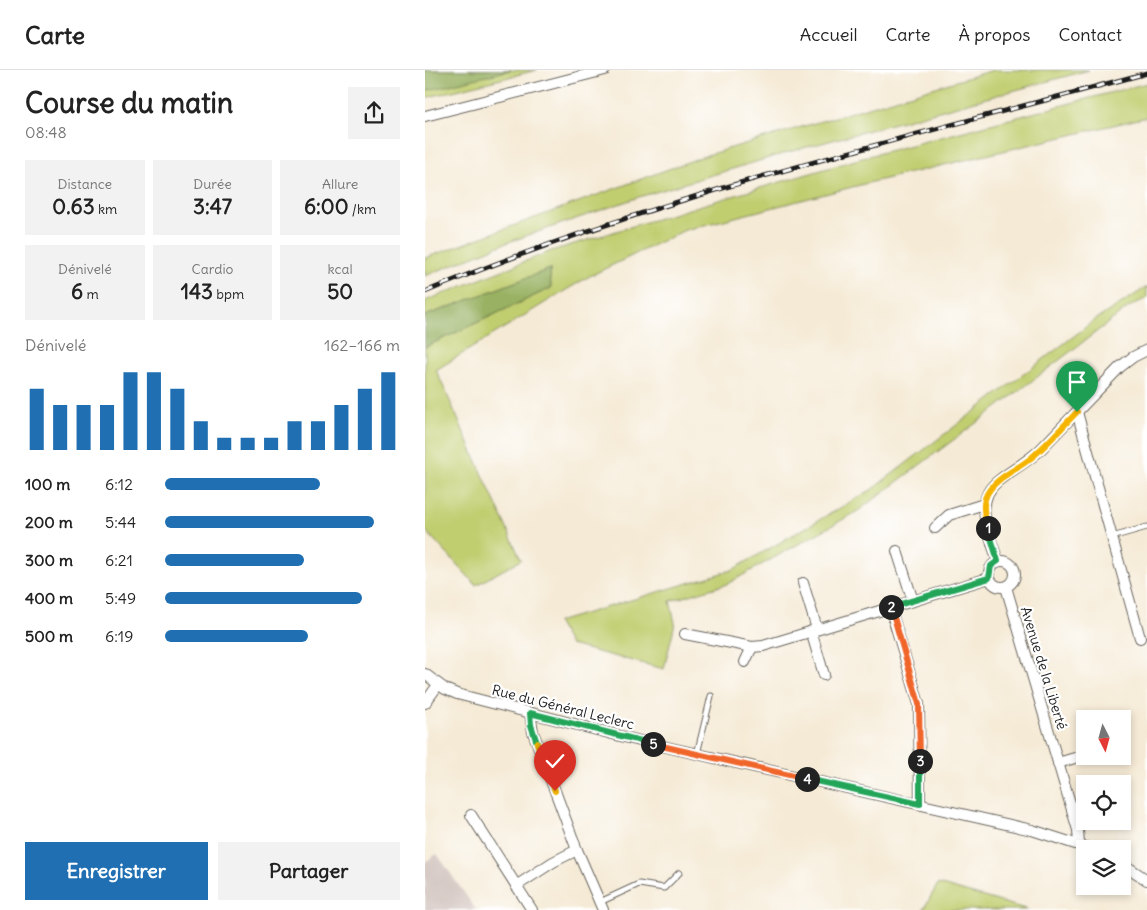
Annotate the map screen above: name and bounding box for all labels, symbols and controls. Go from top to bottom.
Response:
text: Carte [25,20,85,50]
text: Accueil [800,23,858,46]
text: Carte [886,23,931,46]
text: À propos [959,23,1030,46]
text: Contact [1058,23,1122,46]
text: Course du matin [25,85,233,121]
button: share [348,87,400,139]
text: 08:48 [25,122,67,142]
text: Distance [57,175,112,193]
text: Durée [193,175,232,193]
text: Allure [322,175,358,193]
text: 0.63 [52,193,95,220]
text: 3:47 [193,193,232,220]
text: 6:00 [304,193,348,220]
text: km [95,200,117,218]
text: /km [348,200,376,218]
text: Dénivelé [58,260,112,278]
text: Cardio [192,260,233,278]
text: kcal [328,260,353,278]
text: 6 [71,278,83,305]
text: 143 [181,278,213,305]
text: 50 [327,278,353,305]
text: m [83,285,99,303]
text: bpm [213,285,244,303]
text: Dénivelé [25,335,86,355]
text: 162–166 m [324,335,400,355]
pin [1056,361,1098,412]
icon: arrive [1063,368,1091,396]
text: 100 m [25,474,70,494]
text: 6:12 [105,474,133,494]
text: 200 m [25,512,73,532]
text: 5:44 [105,512,136,532]
pin: 1 [975,516,1001,540]
text: 1 [986,519,991,537]
text: 300 m [25,550,73,570]
text: 6:21 [105,550,133,570]
text: 400 m [25,588,73,608]
text: 5:49 [105,588,136,608]
pin: 2 [879,594,903,620]
text: 2 [888,598,895,616]
street label: Avenue de la Liberté [1017,604,1071,732]
text: 500 m [25,626,73,646]
text: 6:19 [105,626,133,646]
street label: Rue du Général Leclerc [490,681,636,733]
north arrow [1076,710,1131,765]
map controls [1076,710,1131,895]
pin: 5 [641,732,665,756]
text: 5 [649,735,658,753]
pin [534,740,576,791]
icon: check [541,747,569,775]
pin: 3 [907,748,933,774]
text: 3 [917,752,924,770]
pin: 4 [795,766,819,792]
text: 4 [803,770,812,788]
button: locate [1076,775,1131,830]
button: layers [1076,840,1131,895]
button: Enregistrer [25,842,208,900]
button: Partager [218,842,400,900]

